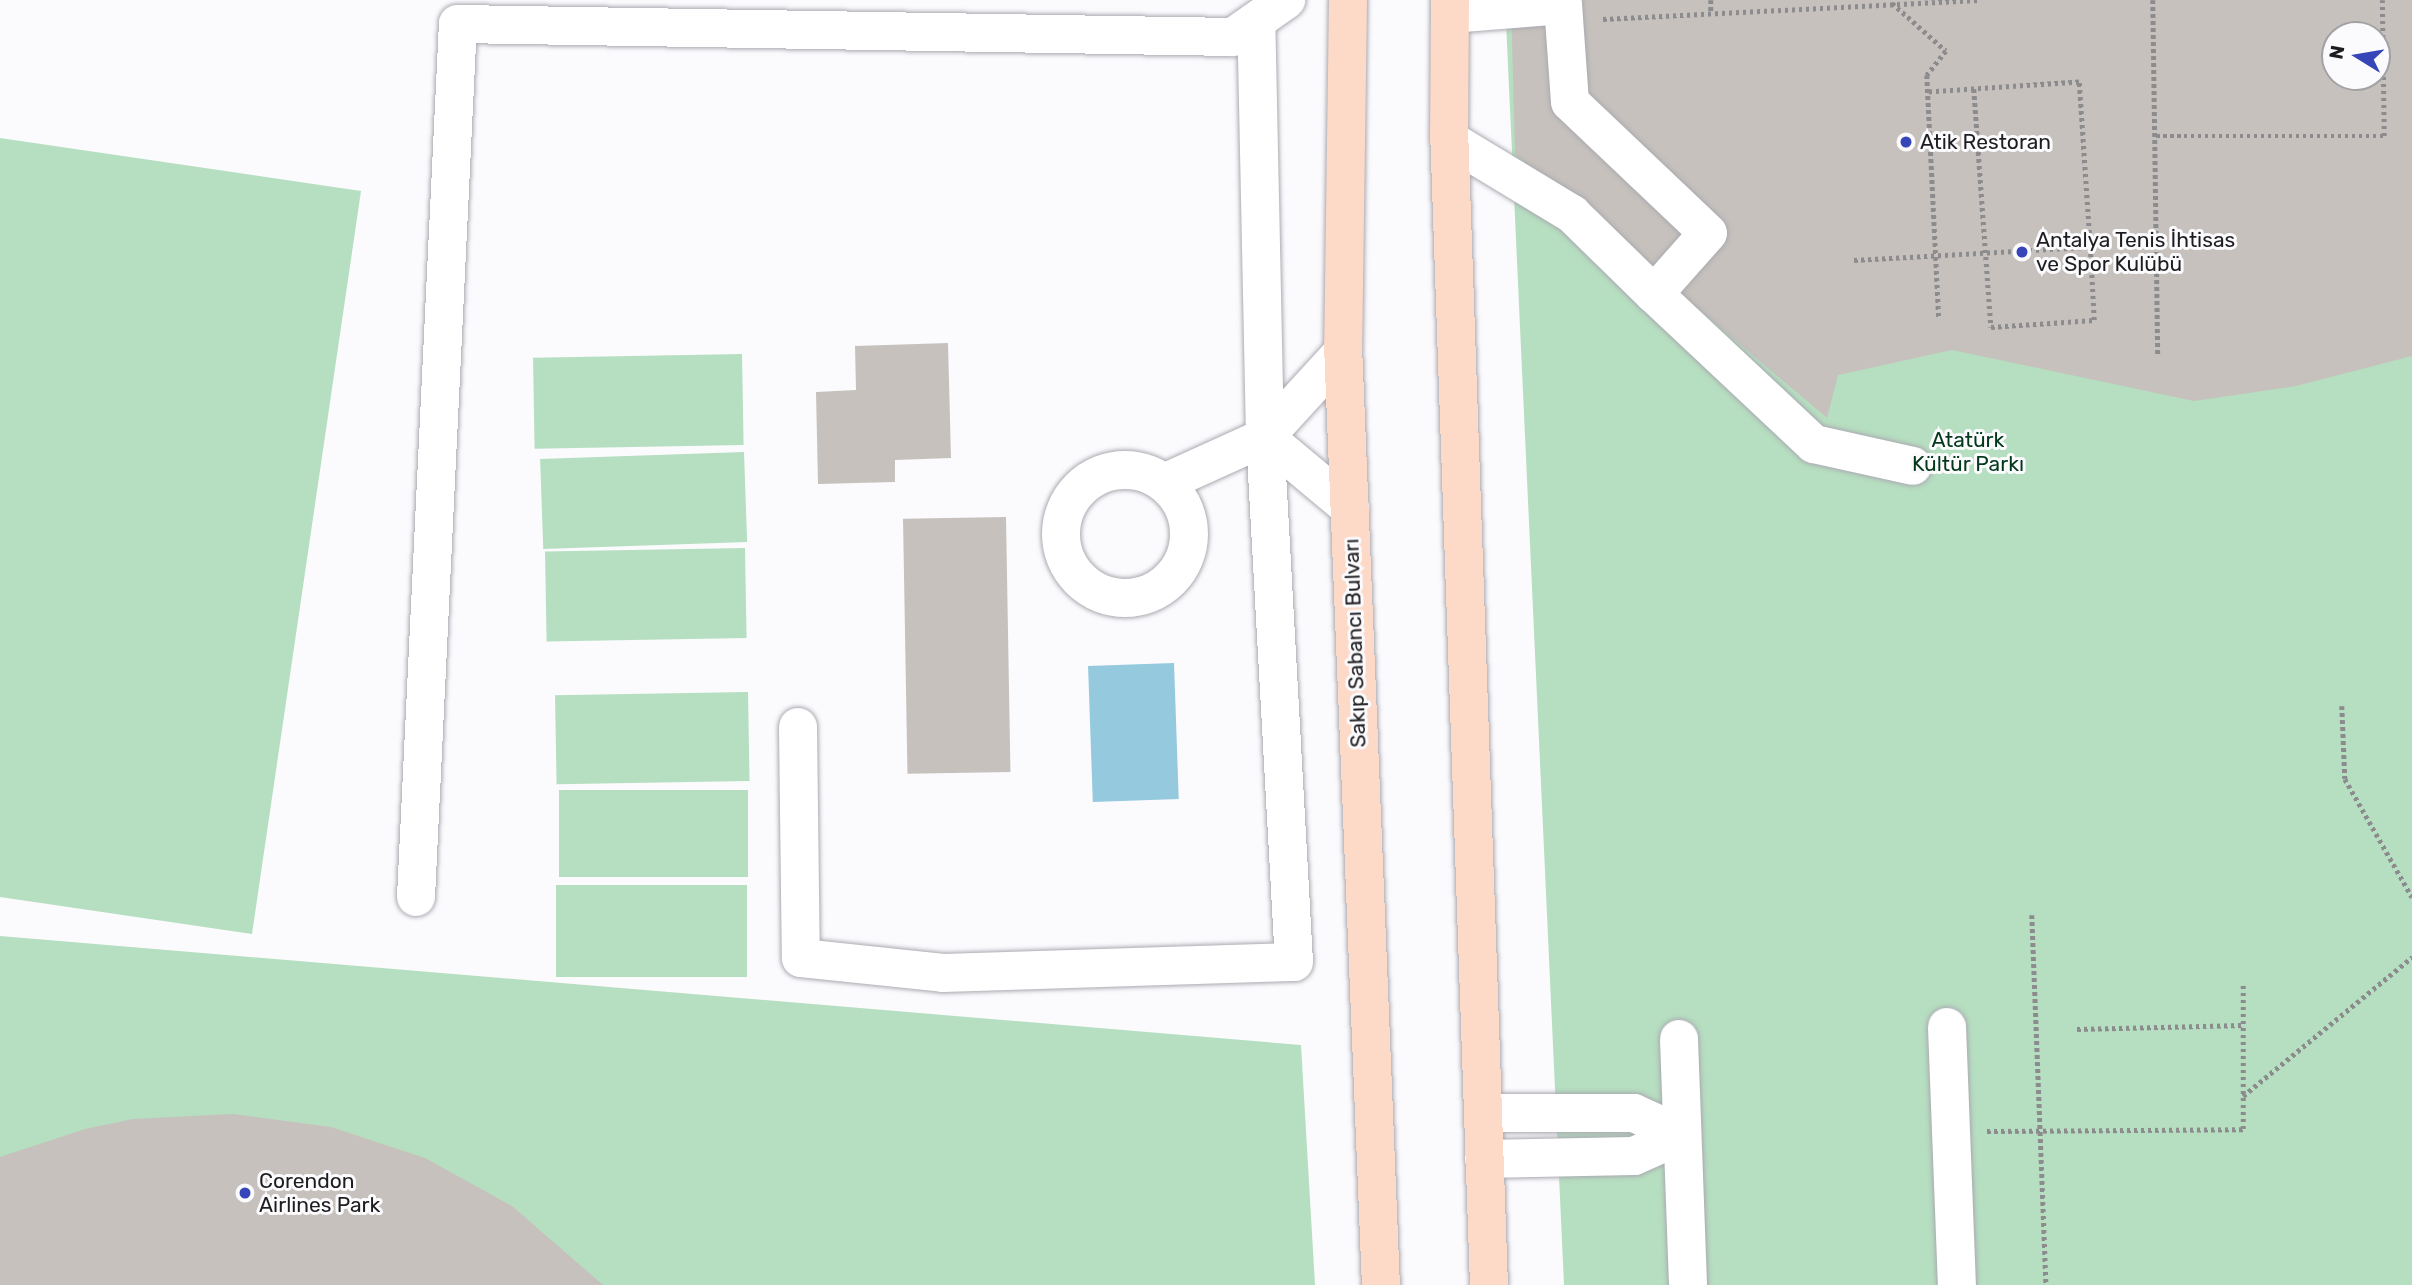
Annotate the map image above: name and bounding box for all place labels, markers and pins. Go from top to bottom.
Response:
place label: Atik Restoran [1920,129,2051,155]
marker: Atik Restoran [1898,134,1914,150]
place label: Antalya Tenis İhtisas ve Spor Kulübü [2036,227,2236,277]
marker: Antalya Tenis İhtisas ve Spor Kulübü [2014,244,2030,260]
place label: Corendon Airlines Park [259,1168,380,1218]
marker: Corendon Airlines Park [237,1185,253,1201]

